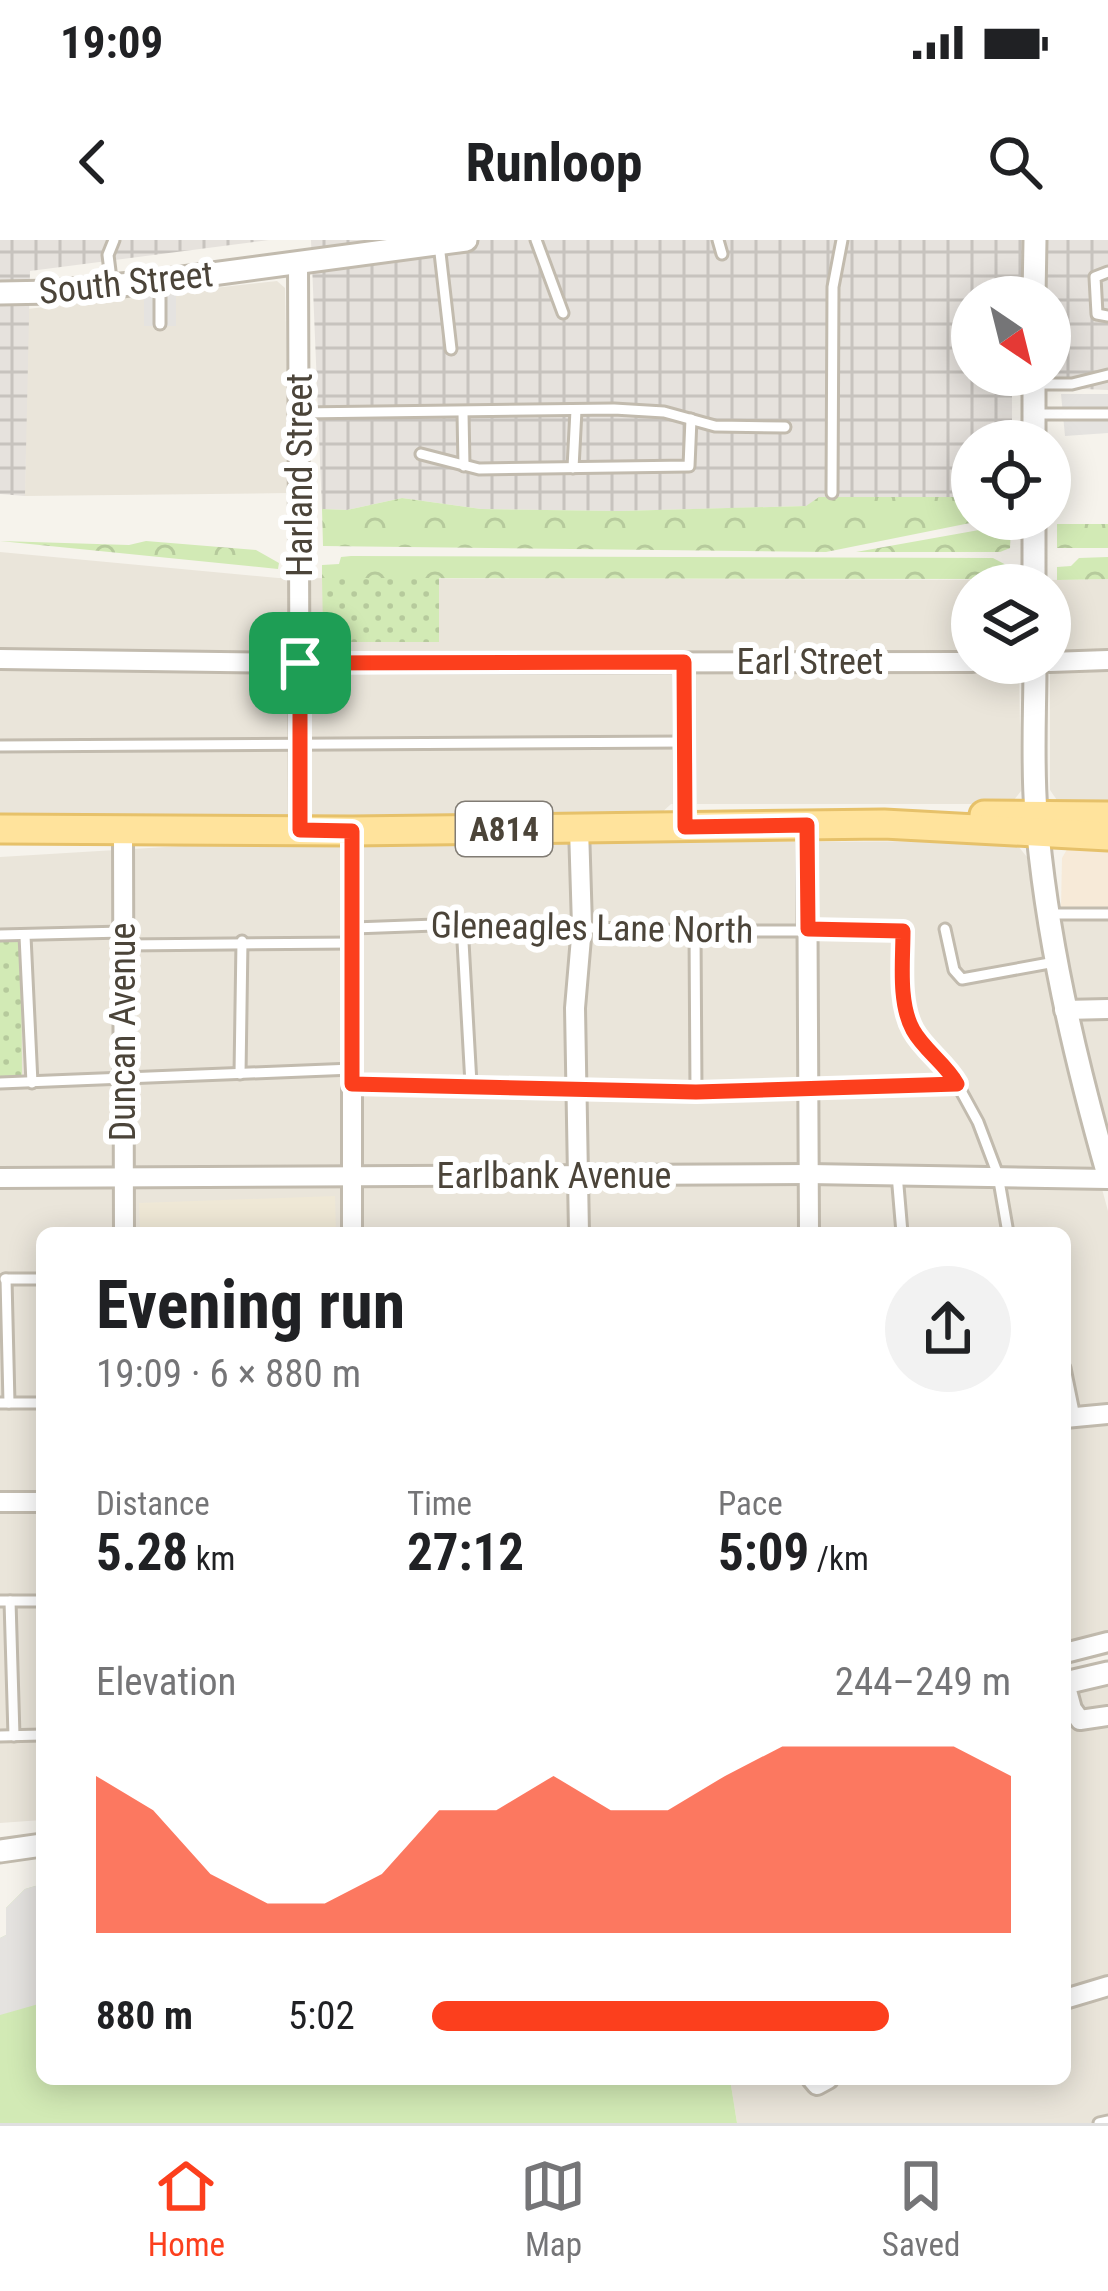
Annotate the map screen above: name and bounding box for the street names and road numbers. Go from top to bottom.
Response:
street label: South Street [37,253,215,313]
street label: Harland Street [279,373,321,577]
street label: Earl Street [737,641,884,683]
road number: A814 [456,802,552,856]
street label: Gleneagles Lane North [430,904,754,952]
street label: Duncan Avenue [102,923,144,1141]
street label: Earlbank Avenue [437,1155,671,1197]

